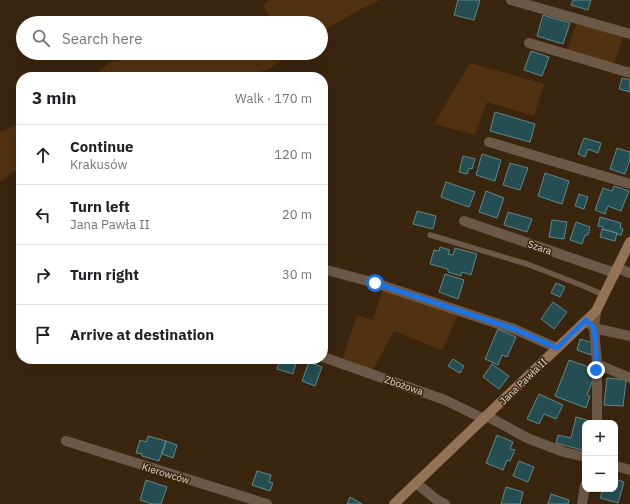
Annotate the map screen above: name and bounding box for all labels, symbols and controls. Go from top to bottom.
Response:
search box [16,16,328,60]
icon: search [30,27,52,49]
text: Search here [62,29,142,48]
text: 3 min [32,87,76,109]
text: Walk · 170 m [235,90,312,107]
text: Continue [70,137,134,156]
icon: ahead [32,144,54,166]
text: 120 m [274,146,312,163]
text: Krakusów [70,156,127,173]
text: Turn left [70,197,130,216]
icon: left [32,204,54,226]
text: 20 m [282,206,312,223]
text: Jana Pawła II [70,216,150,233]
street label: Szara [526,237,554,258]
icon: right [32,264,54,286]
text: Turn right [70,265,139,284]
text: 30 m [282,266,312,283]
route start [366,274,384,292]
icon: arrive [32,324,54,346]
text: Arrive at destination [70,325,214,344]
street label: Jana Pawła II [497,355,550,407]
route end [587,361,605,379]
street label: Zbożowa [383,373,426,398]
map controls [582,420,618,492]
button: + [582,420,618,456]
button: − [582,456,618,492]
street label: Kierowców [140,460,192,487]

